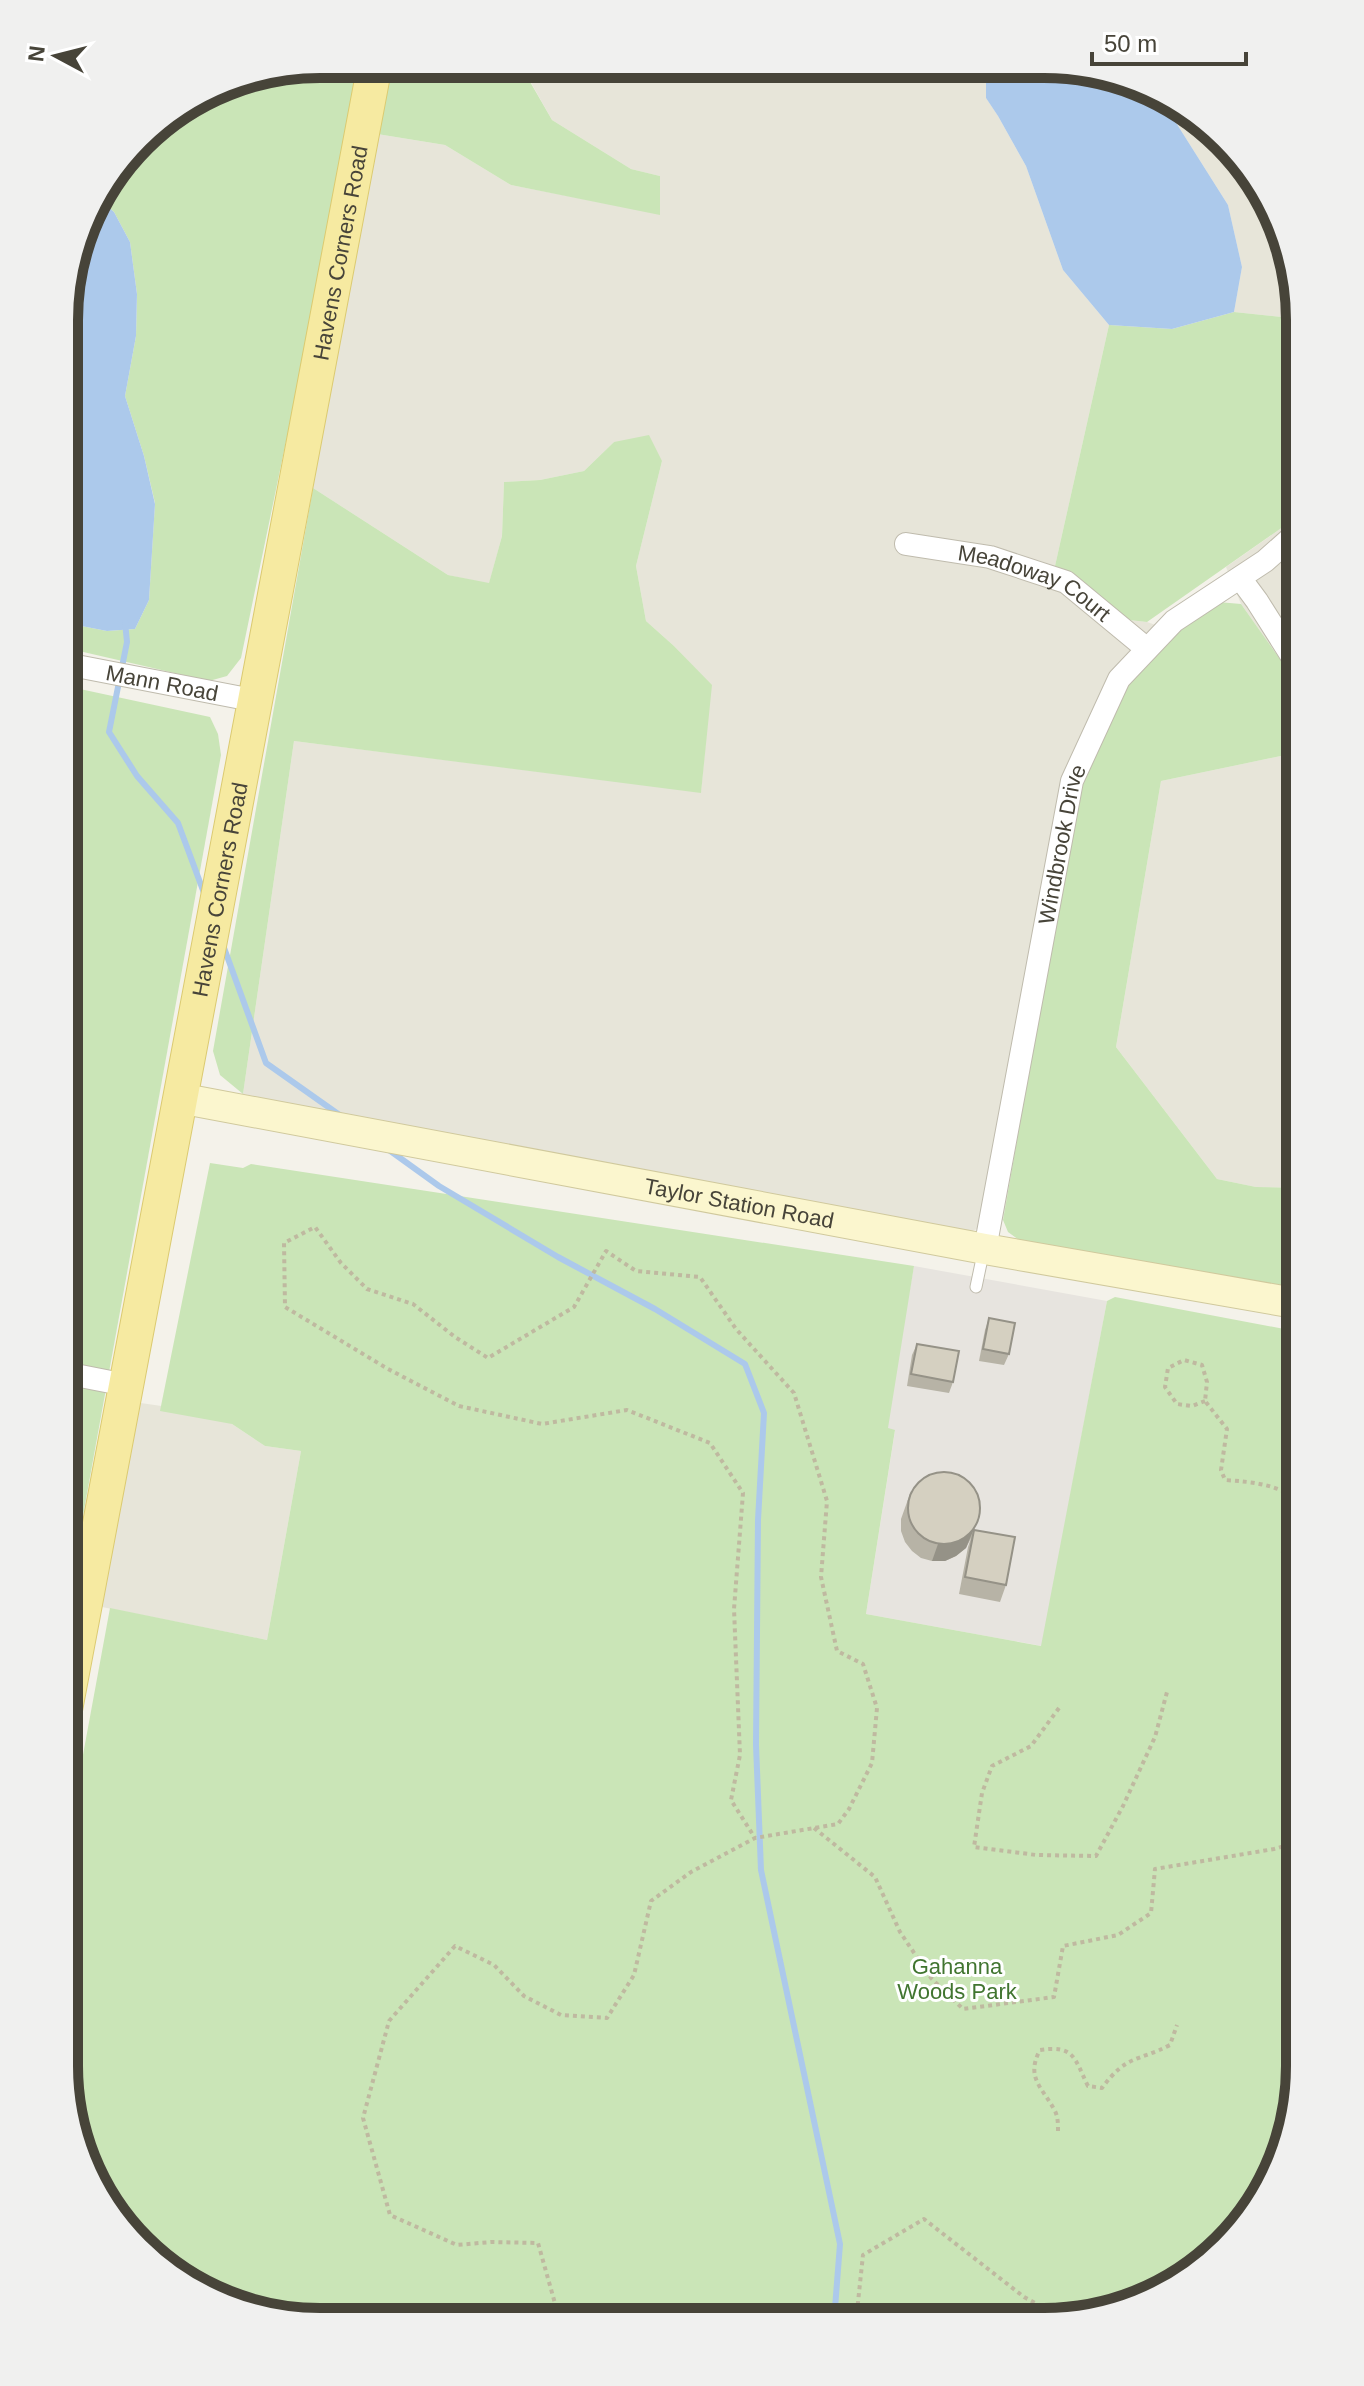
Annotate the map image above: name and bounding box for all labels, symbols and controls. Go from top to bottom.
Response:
north arrow [16,16,96,96]
scale bar [1092,16,1246,66]
text: 50 m [1104,30,1157,57]
text: N [23,44,50,63]
street label: Havens Corners Road [308,144,373,362]
street label: Meadoway Court [956,540,1115,627]
street label: Mann Road [104,660,220,706]
street label: Windbrook Drive [1034,760,1091,926]
street label: Havens Corners Road [187,780,253,999]
street label: Taylor Station Road [642,1173,836,1233]
park label: Gahanna Woods Park [897,1954,1018,2004]

